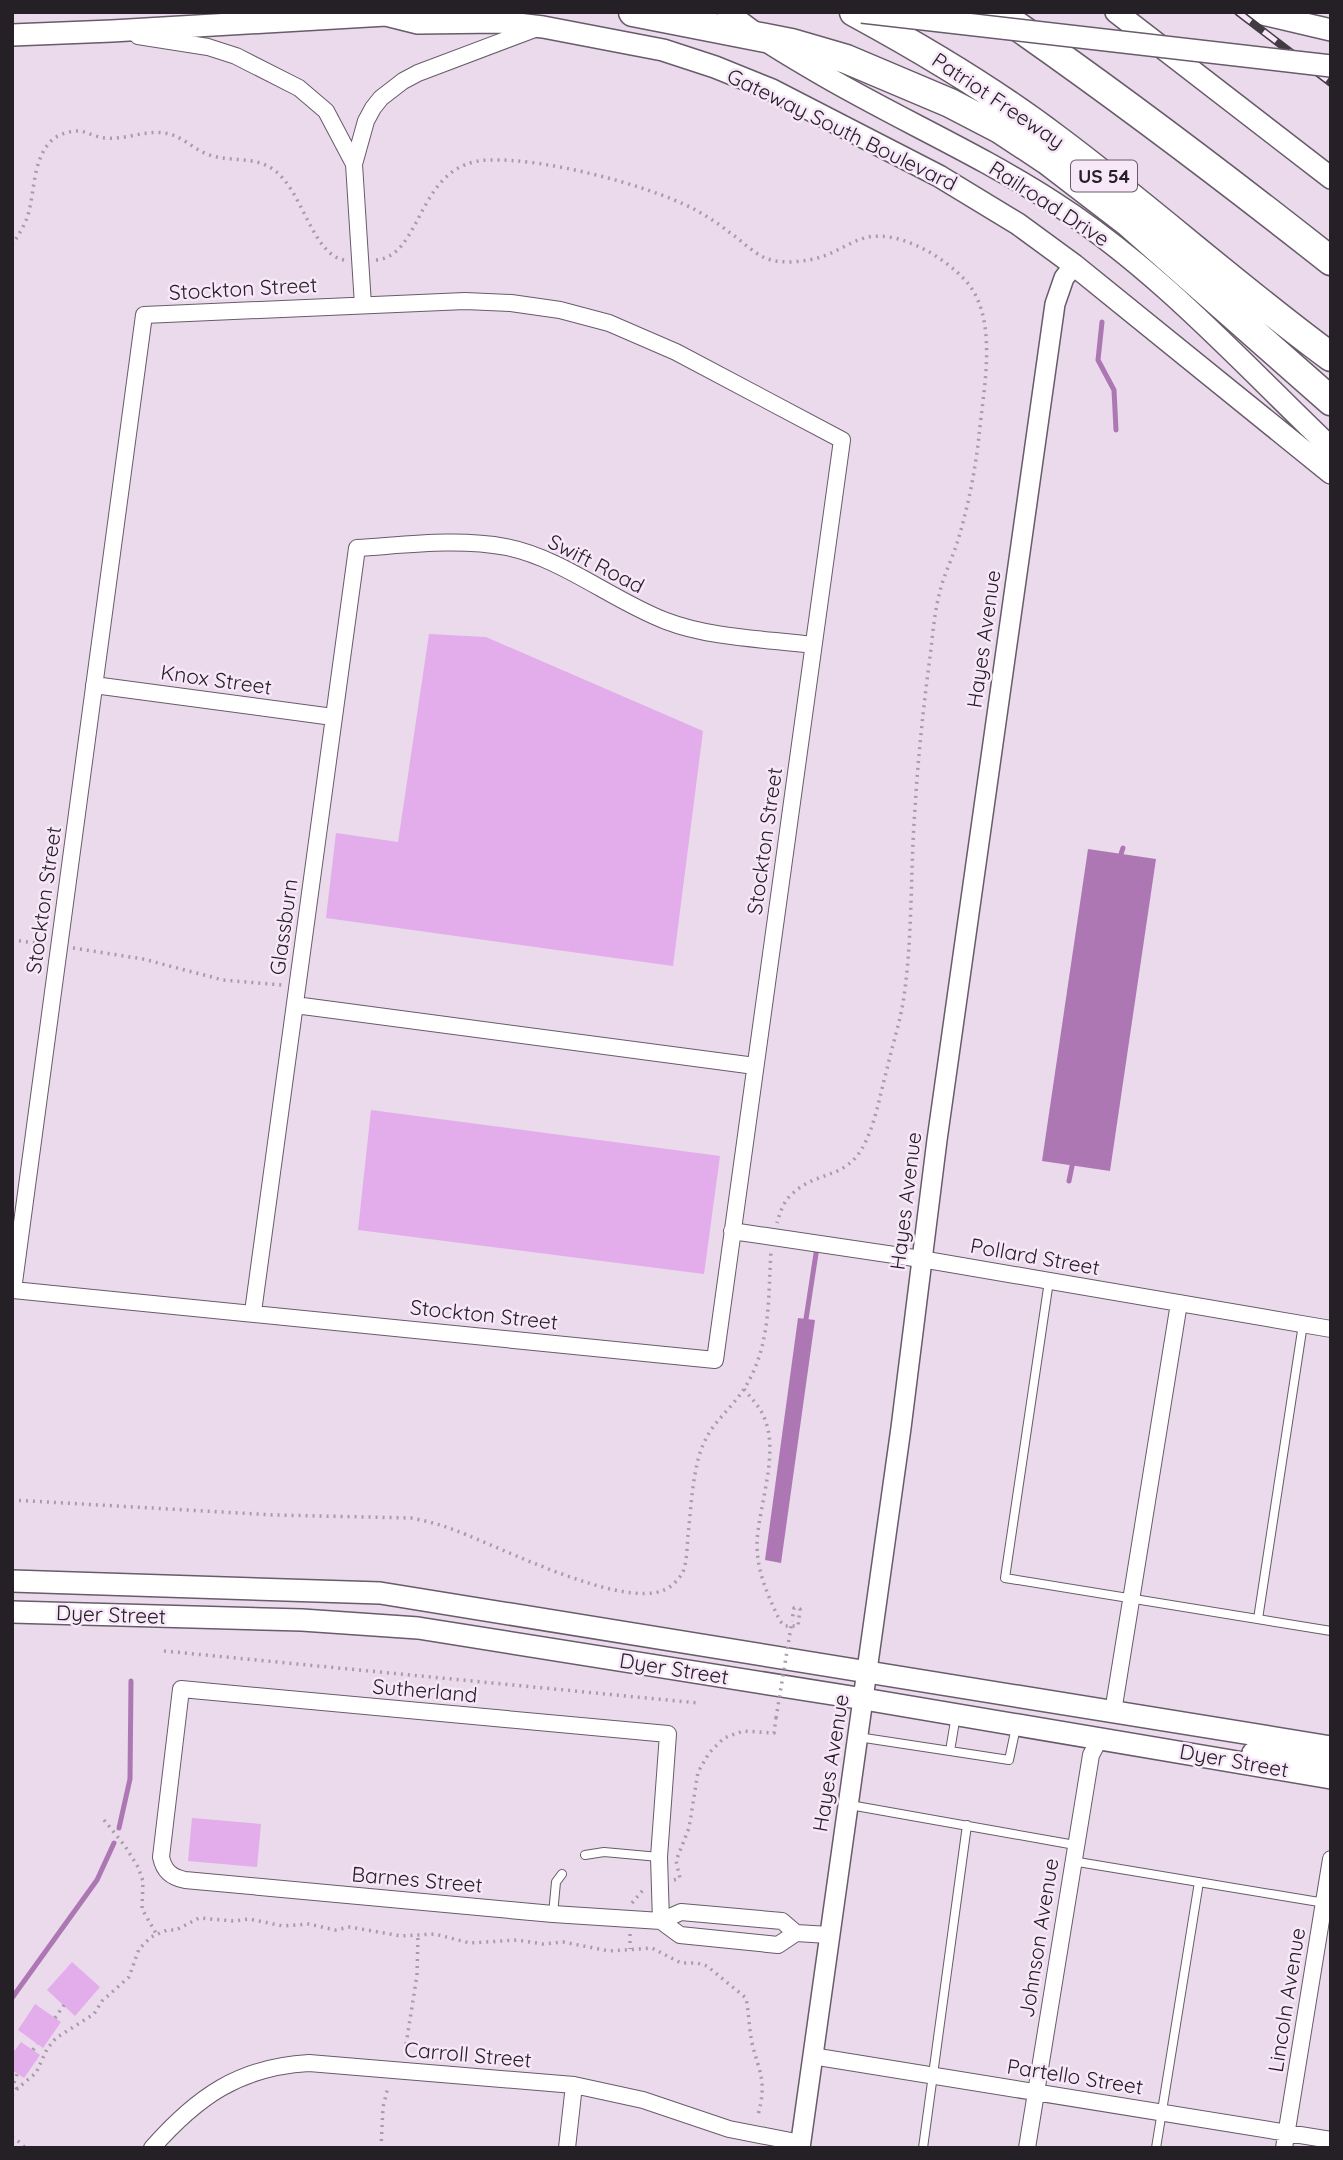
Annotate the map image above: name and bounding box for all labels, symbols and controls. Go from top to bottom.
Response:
street label: Patriot Freeway [927,46,1070,154]
street label: Gateway South Boulevard [723,62,962,196]
street label: Railroad Drive [984,155,1115,252]
road number: US 54 [1071,160,1137,192]
street label: Stockton Street [168,271,318,305]
street label: Swift Road [544,528,649,598]
street label: Hayes Avenue [960,568,1006,709]
street label: Knox Street [159,658,273,700]
street label: Stockton Street [741,765,787,916]
street label: Stockton Street [20,824,66,975]
street label: Glassburn [263,877,303,977]
street label: Hayes Avenue [884,1130,926,1271]
street label: Pollard Street [968,1232,1102,1280]
street label: Stockton Street [409,1293,559,1335]
street label: Dyer Street [56,1599,166,1629]
street label: Dyer Street [618,1647,731,1689]
street label: Sutherland [372,1672,479,1708]
street label: Hayes Avenue [806,1692,854,1833]
street label: Dyer Street [1178,1738,1291,1782]
street label: Johnson Avenue [1013,1856,1063,2019]
street label: Barnes Street [350,1860,484,1898]
street label: Lincoln Avenue [1262,1926,1310,2074]
street label: Carroll Street [403,2035,533,2073]
street label: Partello Street [1005,2052,1145,2100]

